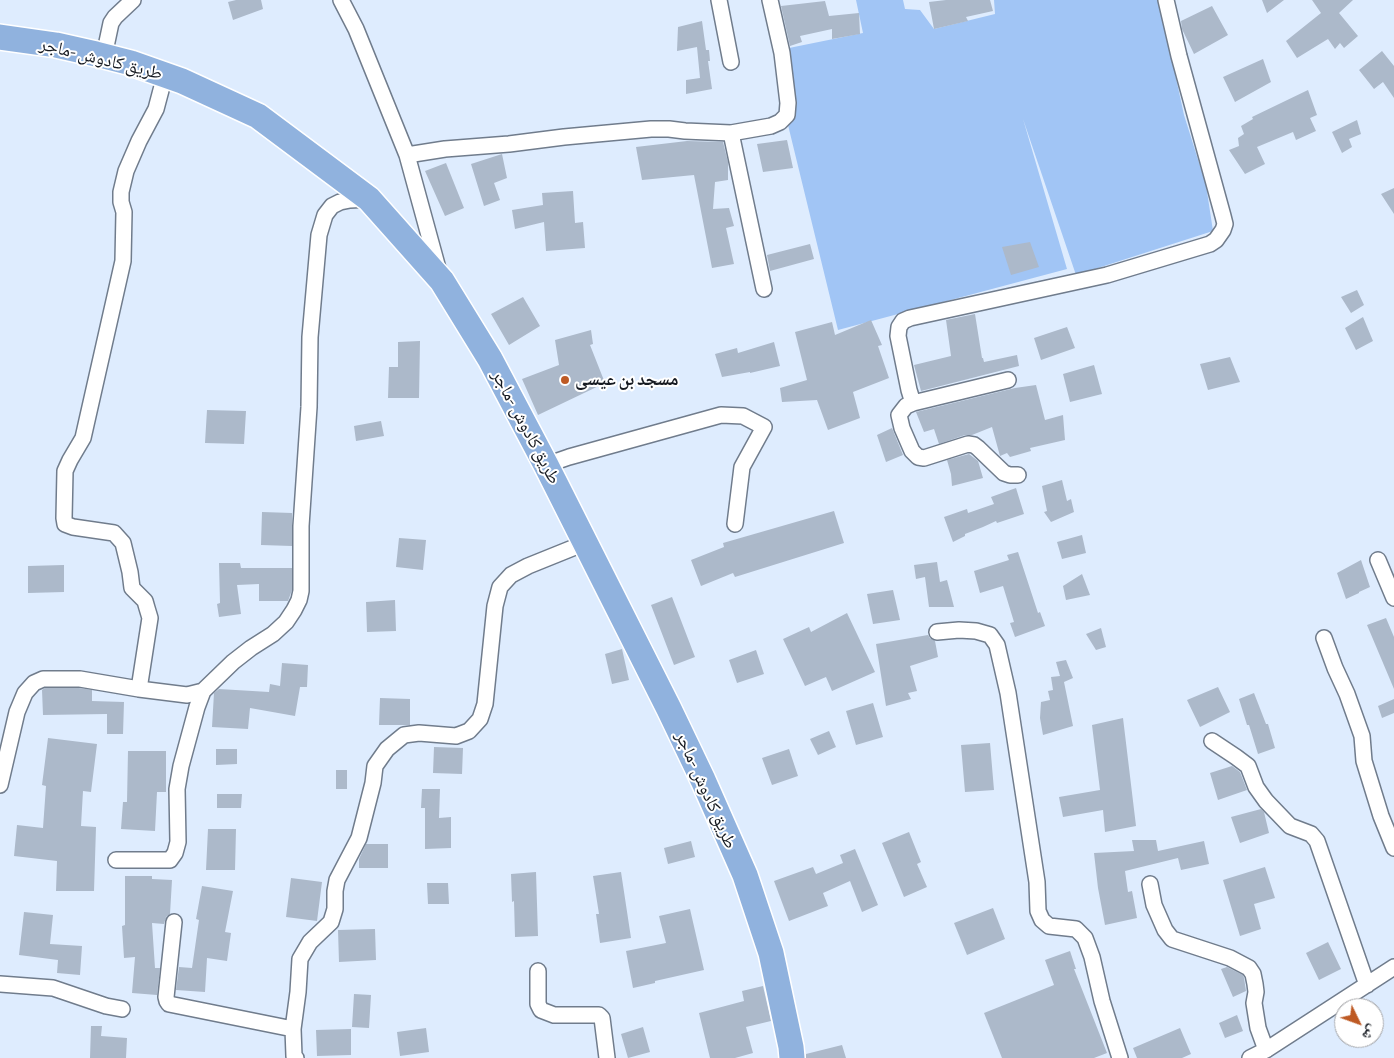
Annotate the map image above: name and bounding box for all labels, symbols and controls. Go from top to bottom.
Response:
street label: طريق كادوش -ماجر [37,33,165,85]
street label: طريق كادوش -ماجر [487,366,565,488]
place label: مسجد بن عيسى [575,369,679,391]
marker: مسجد بن عيسى [559,374,571,386]
street label: طريق كادوش -ماجر [671,728,741,852]
north arrow [1334,998,1384,1048]
text: ش [1359,1022,1380,1043]

